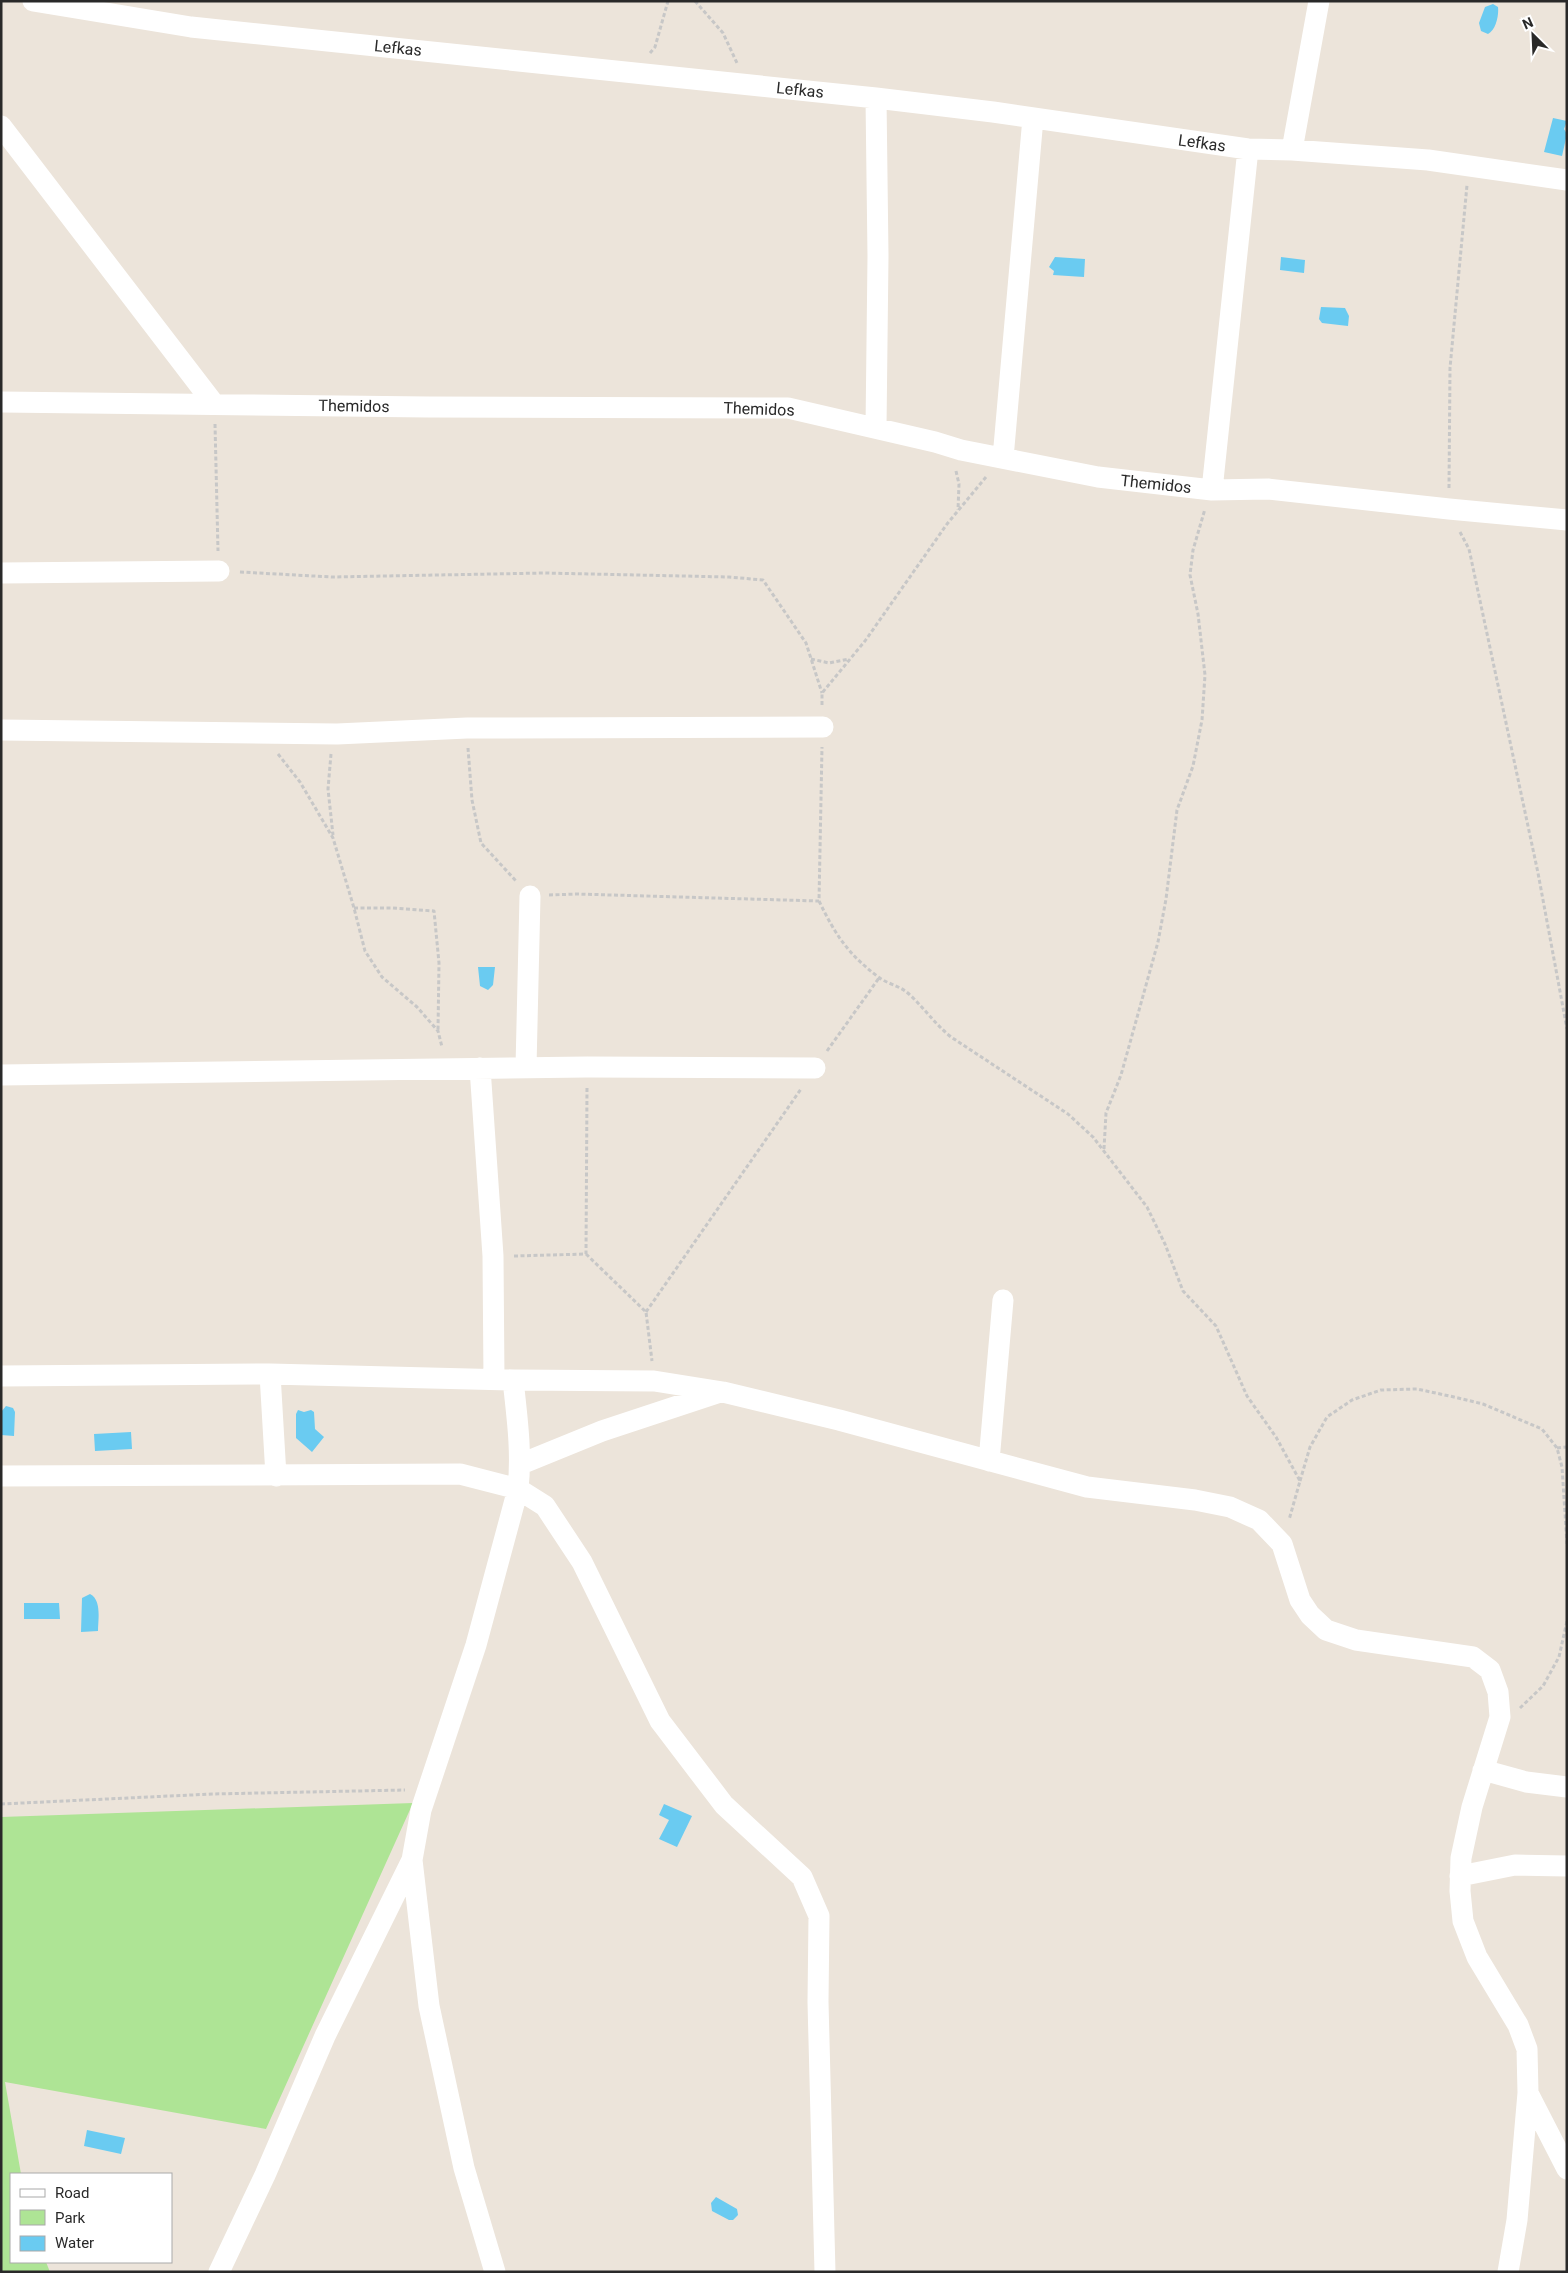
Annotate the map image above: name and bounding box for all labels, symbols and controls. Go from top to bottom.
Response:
north arrow [1508,10,1558,60]
text: N [1520,14,1535,32]
street label: Lefkas [373,36,423,60]
street label: Lefkas [775,78,825,102]
street label: Lefkas [1177,130,1227,156]
street label: Themidos [318,396,390,416]
street label: Themidos [723,398,795,420]
street label: Themidos [1120,471,1192,497]
legend [10,2173,172,2263]
text: Road [55,2184,89,2202]
text: Park [55,2209,86,2227]
text: Water [55,2234,94,2252]

